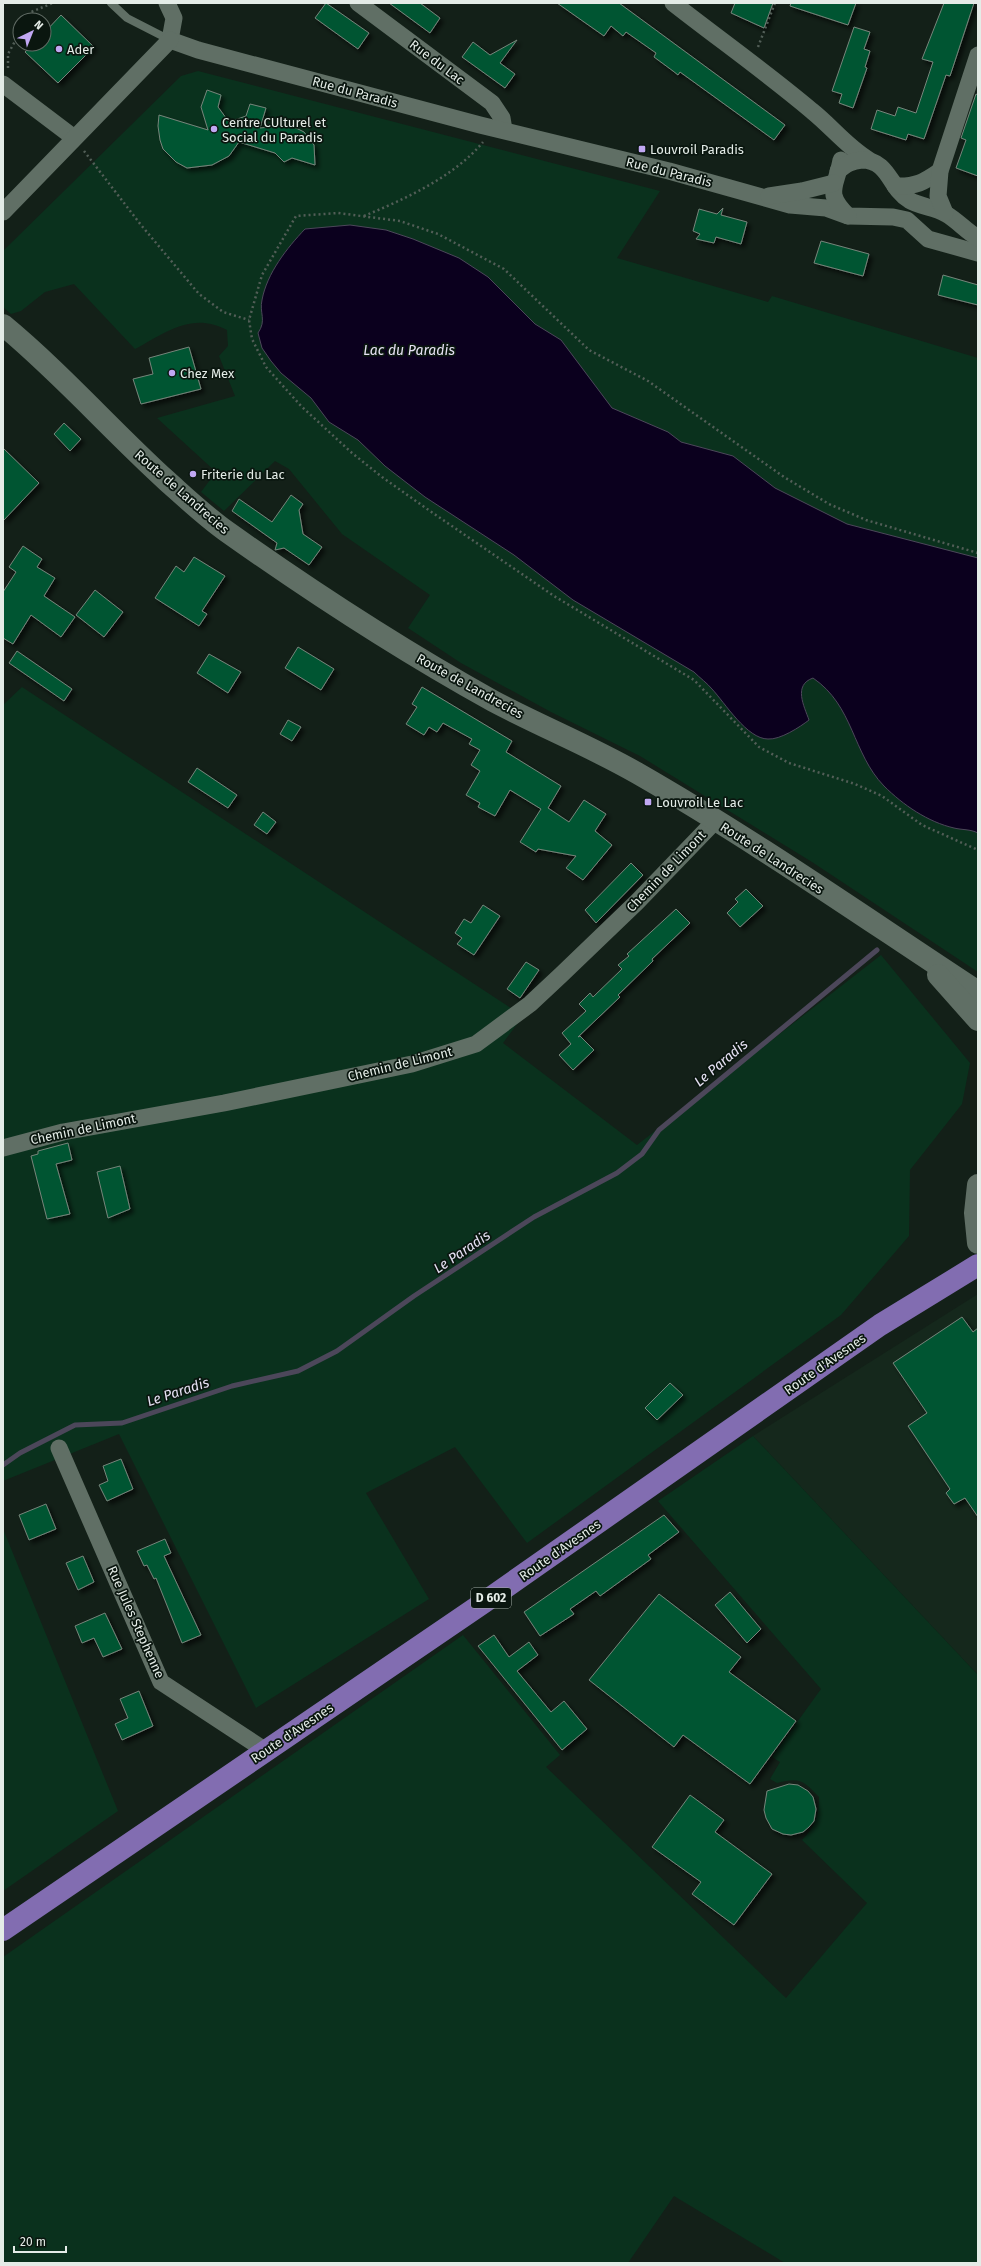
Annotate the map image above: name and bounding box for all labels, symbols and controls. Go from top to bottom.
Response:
north arrow [12,12,52,52]
text: N [31,18,46,32]
street label: Rue du Lac [407,37,467,87]
place label: Ader [67,42,94,57]
marker: Ader [54,44,64,54]
street label: Rue du Paradis [311,73,399,111]
place label: Centre CUlturel et Social du Paradis [222,115,326,145]
marker: Centre CUlturel et Social du Paradis [209,124,219,134]
place label: Louvroil Paradis [650,142,744,157]
marker: Louvroil Paradis [637,144,647,154]
street label: Rue du Paradis [625,154,713,190]
water label: Lac du Paradis [363,342,455,359]
place label: Chez Mex [180,366,235,381]
marker: Chez Mex [167,368,177,378]
street label: Route de Landrecies [132,447,232,537]
place label: Friterie du Lac [201,467,285,482]
marker: Friterie du Lac [188,469,198,479]
street label: Route de Landrecies [414,650,526,722]
place label: Louvroil Le Lac [656,795,743,810]
marker: Louvroil Le Lac [643,797,653,807]
street label: Route de Landrecies [718,819,826,897]
street label: Chemin de Limont [623,827,709,915]
water label: Le Paradis [691,1035,752,1090]
street label: Chemin de Limont [346,1044,454,1084]
street label: Chemin de Limont [29,1110,137,1147]
water label: Le Paradis [431,1227,494,1277]
street label: Route d'Avesnes [781,1330,869,1398]
water label: Le Paradis [145,1374,212,1410]
street label: Route d'Avesnes [516,1516,604,1584]
street label: Rue Jules Stephenne [104,1564,168,1680]
road number: D 602 [471,1588,511,1608]
street label: Route d'Avesnes [248,1700,336,1766]
scale bar [14,2228,66,2254]
text: 20 m [20,2235,46,2249]

